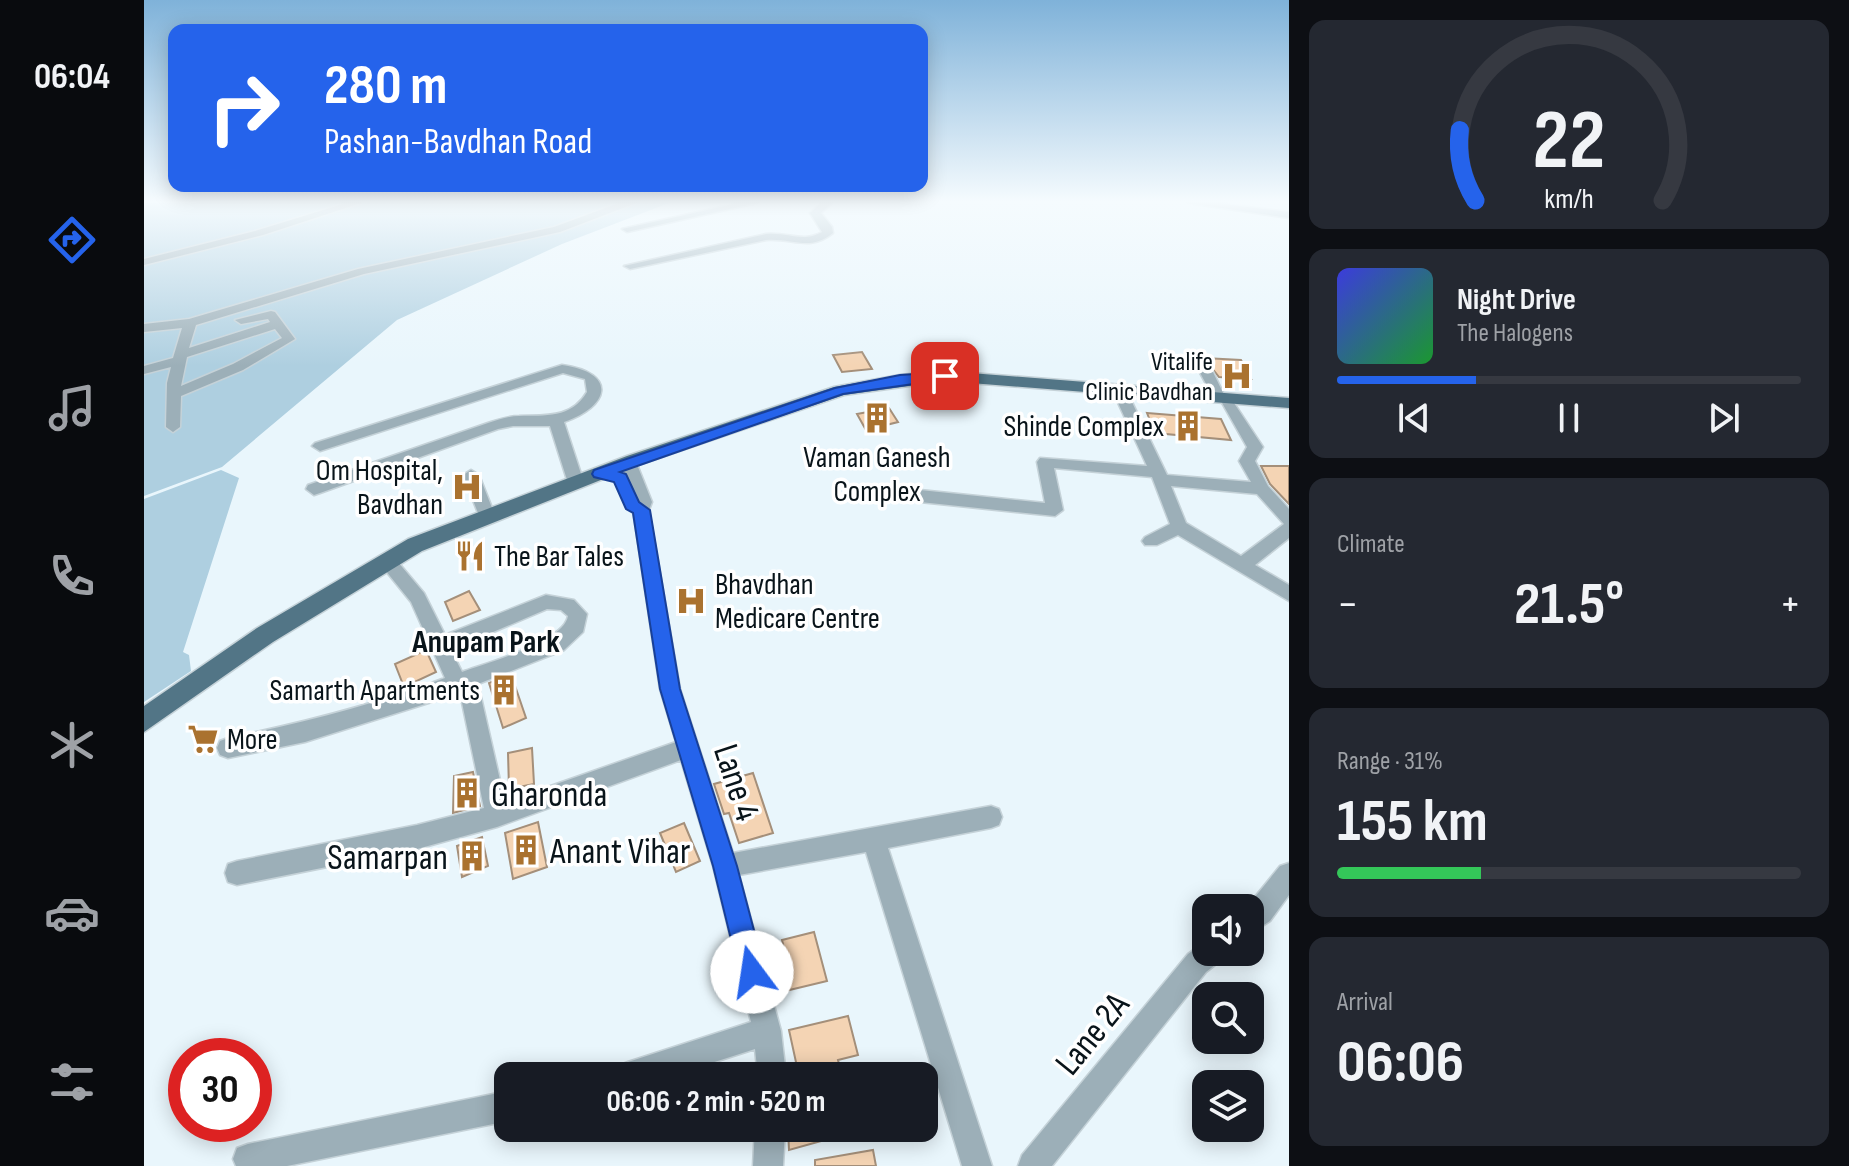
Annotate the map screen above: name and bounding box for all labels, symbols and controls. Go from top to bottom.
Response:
text: 280 m [324,53,447,120]
text: 06:04 [34,56,110,99]
icon: right [192,56,296,160]
text: 22 [1533,91,1605,191]
text: Pashan-Bavdhan Road [324,121,592,164]
text: km/h [1544,182,1594,217]
icon: directions [44,212,100,268]
text: Night Drive [1457,282,1576,318]
text: The Halogens [1457,318,1573,349]
pin [911,342,979,410]
place label: Vitalife Clinic Bavdhan [1085,347,1213,408]
icon: arrive [923,354,967,398]
hospital icon: Vitalife Clinic Bavdhan [1220,359,1254,393]
icon: music [44,380,100,436]
icon: previous [1392,396,1436,440]
icon: pause [1547,396,1591,440]
icon: next [1702,396,1746,440]
building icon: Vaman Ganesh Complex [860,401,894,435]
place label: Shinde Complex [1004,409,1164,445]
building icon: Shinde Complex [1171,409,1205,443]
place label: Vaman Ganesh Complex [803,440,951,510]
place label: Om Hospital, Bavdhan [316,453,443,523]
hospital icon: Om Hospital, Bavdhan [450,470,484,504]
text: Climate [1337,529,1405,560]
restaurant icon: The Bar Tales [453,539,487,573]
place label: The Bar Tales [494,539,624,575]
icon: phone [44,548,100,604]
place label: Bhavdhan Medicare Centre [715,567,880,637]
text: 21.5° [1514,569,1624,641]
text: − [1337,578,1359,631]
text: + [1779,578,1801,631]
hospital icon: Bhavdhan Medicare Centre [674,584,708,618]
district label: Anupam Park [411,623,560,662]
place label: Samarth Apartments [270,673,480,709]
building icon: Samarth Apartments [487,673,521,707]
icon: climate [44,717,100,773]
supermarket icon: More [186,722,220,756]
place label: More [227,722,277,758]
street label: Lane 4 [703,739,768,826]
text: Range · 31% [1337,746,1443,777]
place label: Gharonda [491,774,607,817]
building icon: Gharonda [450,776,484,810]
text: 155 km [1337,786,1488,858]
place label: Anant Vihar [549,831,690,874]
building icon: Anant Vihar [509,833,543,867]
place label: Samarpan [327,837,448,880]
building icon: Samarpan [455,839,489,873]
icon: car [44,885,100,941]
map controls [1192,894,1264,1142]
button: sound [1192,894,1264,966]
position arrow [710,930,794,1014]
button: search [1192,982,1264,1054]
street label: Lane 2A [1047,984,1139,1084]
text: Arrival [1337,987,1393,1018]
text: 06:06 [1337,1027,1464,1099]
speed limit sign: 30 [168,1038,272,1142]
icon: filters [44,1054,100,1110]
button: layers [1192,1070,1264,1142]
text: 06:06 · 2 min · 520 m [607,1084,825,1120]

